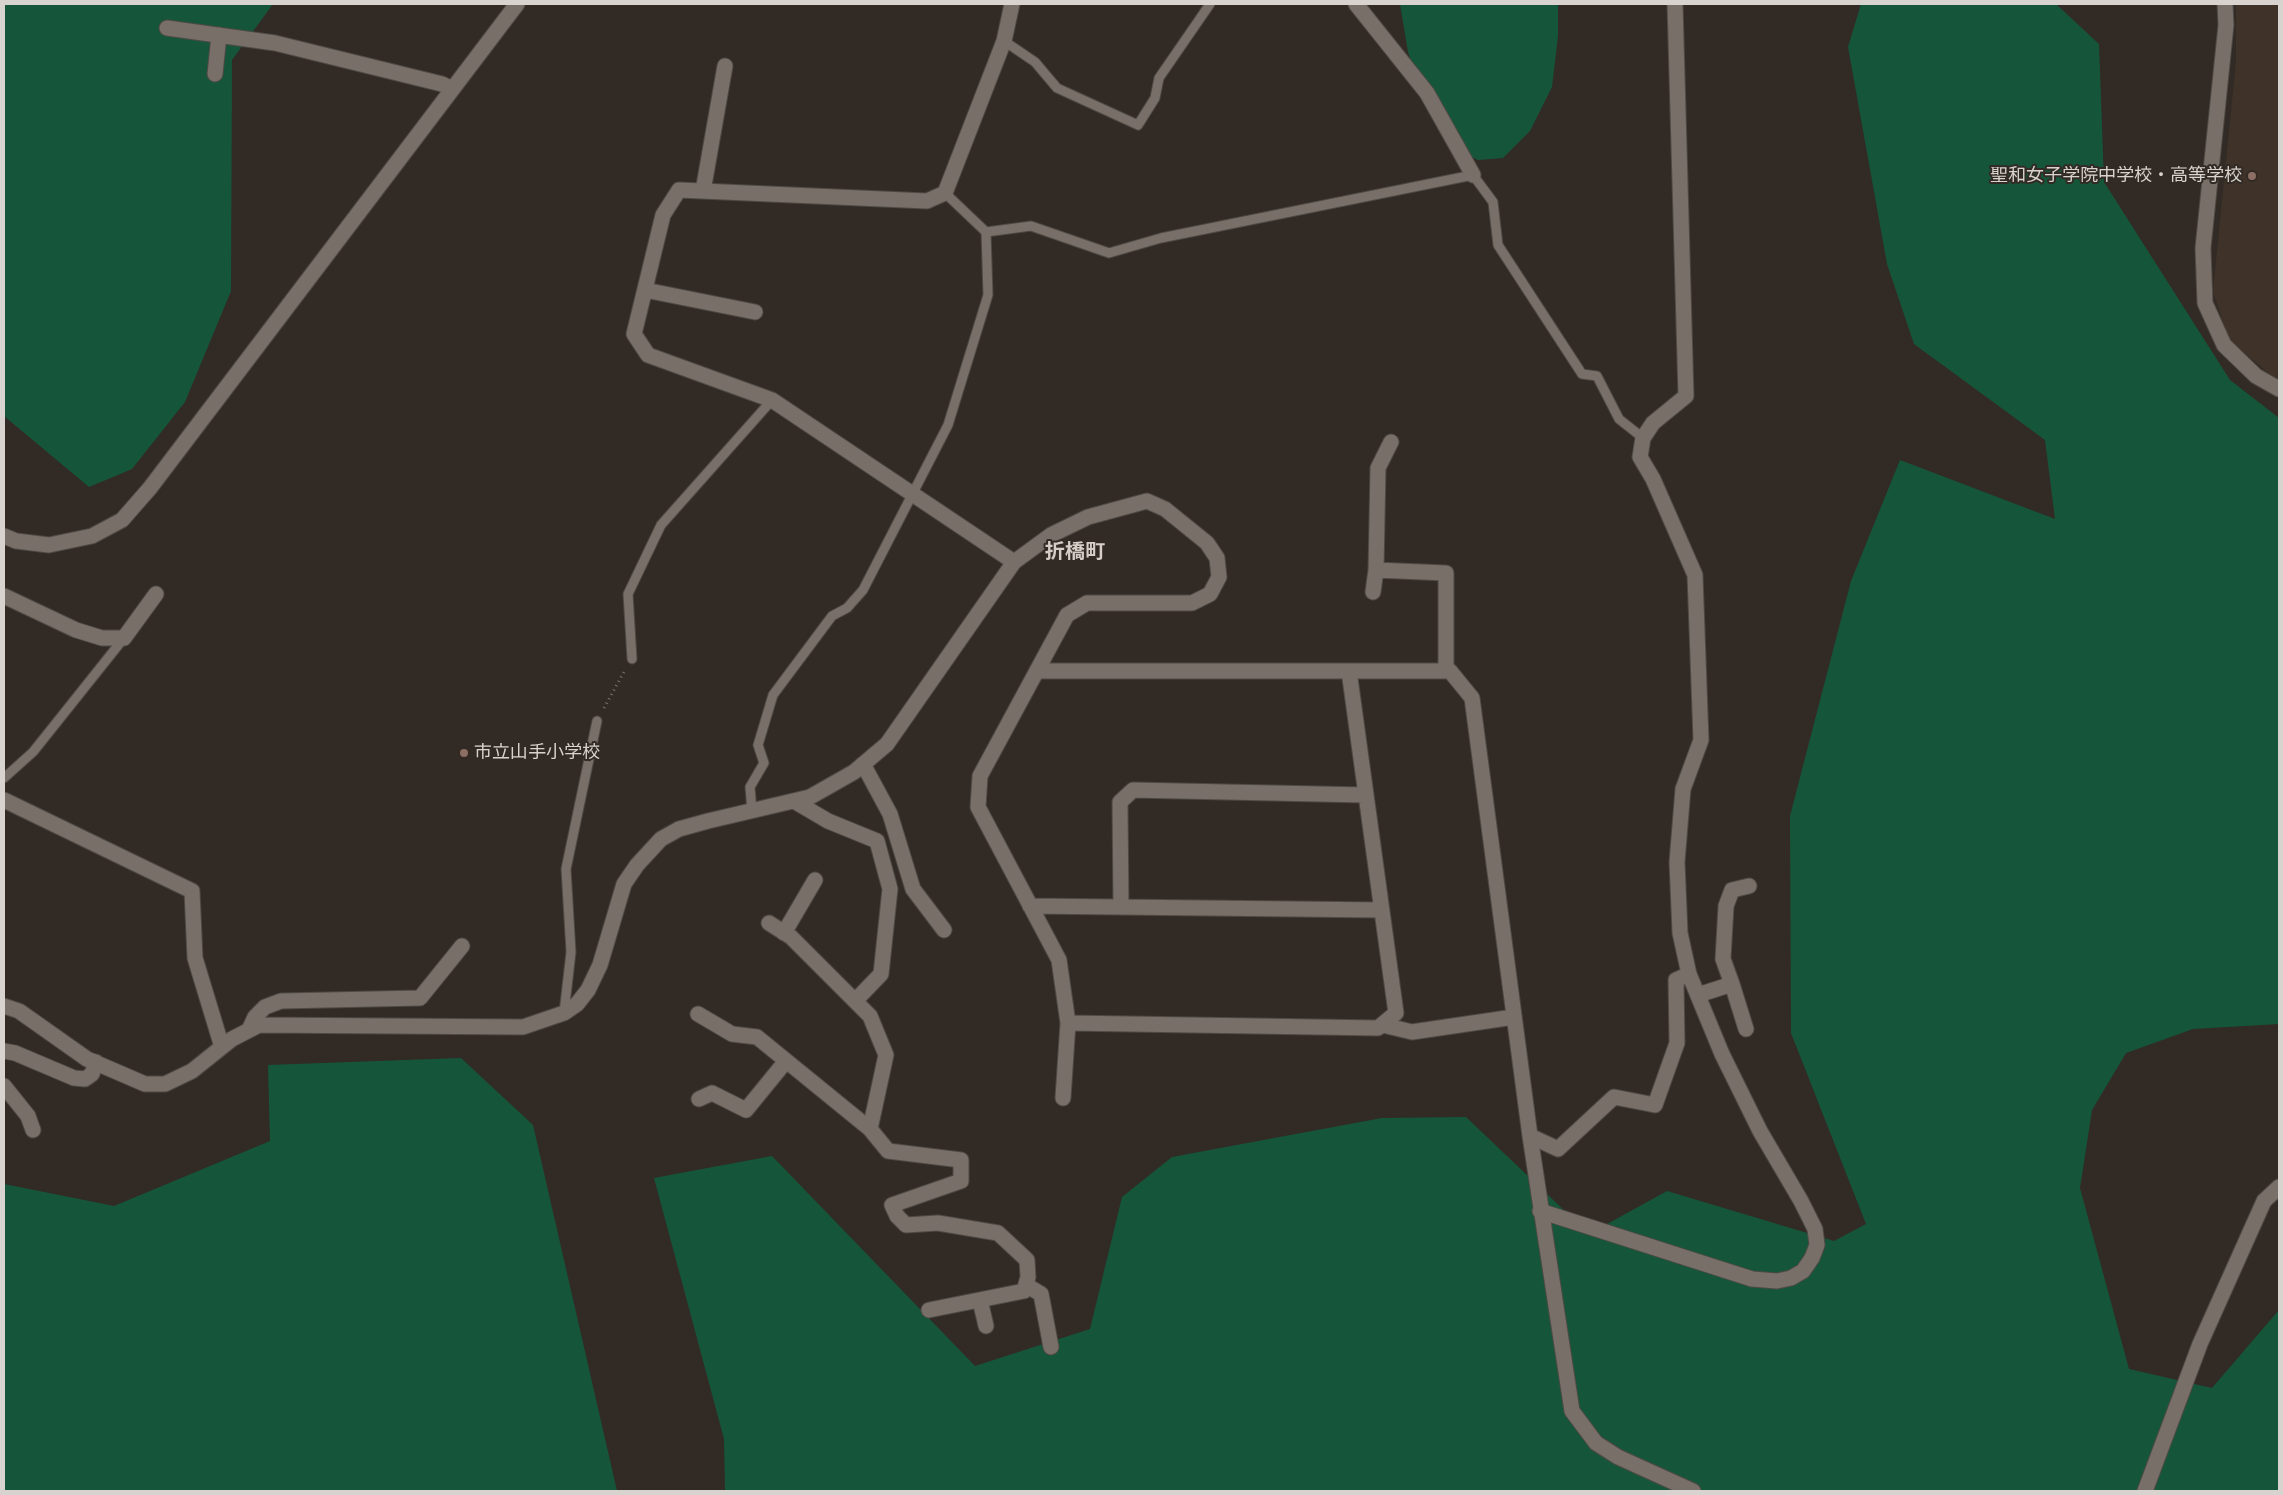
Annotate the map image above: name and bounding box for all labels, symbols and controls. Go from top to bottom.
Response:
place label: 聖和女子学院中学校・高等学校 [1990,165,2242,187]
marker: 聖和女子学院中学校・高等学校 [2246,170,2258,182]
district label: 折橋町 [1045,540,1105,564]
place label: 市立山手小学校 [474,742,600,764]
marker: 市立山手小学校 [458,747,470,759]

